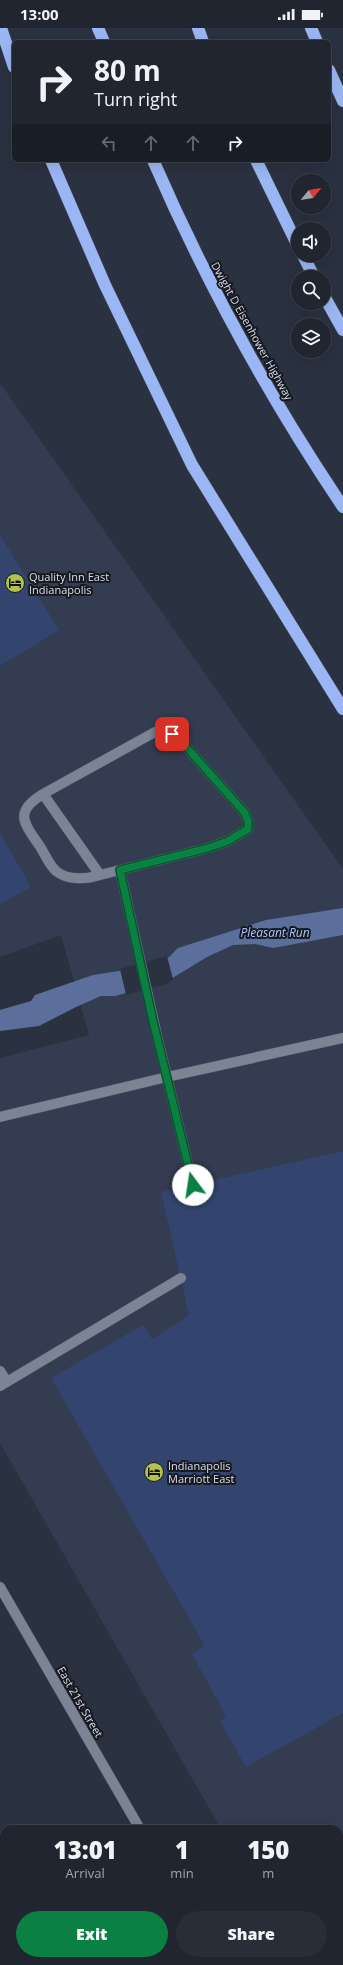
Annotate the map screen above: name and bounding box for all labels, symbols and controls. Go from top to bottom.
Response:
text: 13:00 [20,4,59,24]
text: 80 m [94,51,161,89]
icon: right [28,56,80,108]
text: Turn right [94,87,177,111]
icon: left [98,132,120,154]
icon: ahead [140,132,162,154]
icon: ahead [182,132,204,154]
icon: right [224,132,246,154]
north arrow [291,174,331,214]
map controls [291,174,331,358]
button: sound [291,222,331,262]
street label: Dwight D Eisenhower Highway [208,259,297,403]
button: search [291,270,331,310]
button: layers [291,318,331,358]
place label: Quality Inn East Indianapolis [29,569,109,597]
hotel icon: Quality Inn East Indianapolis [4,572,26,594]
pin [155,717,189,751]
icon: arrive [161,723,183,745]
water label: Pleasant Run [240,924,310,941]
position arrow [172,1164,214,1206]
place label: Indianapolis Marriott East [168,1458,235,1486]
hotel icon: Indianapolis Marriott East [143,1461,165,1483]
street label: East 21st Street [54,1664,107,1740]
text: 13:01 [54,1833,117,1866]
text: 1 [175,1833,189,1866]
text: 150 [247,1833,289,1866]
text: Arrival [66,1864,105,1882]
text: min [170,1864,194,1882]
text: m [262,1864,274,1882]
button: Exit [16,1911,168,1957]
button: Share [176,1911,327,1957]

